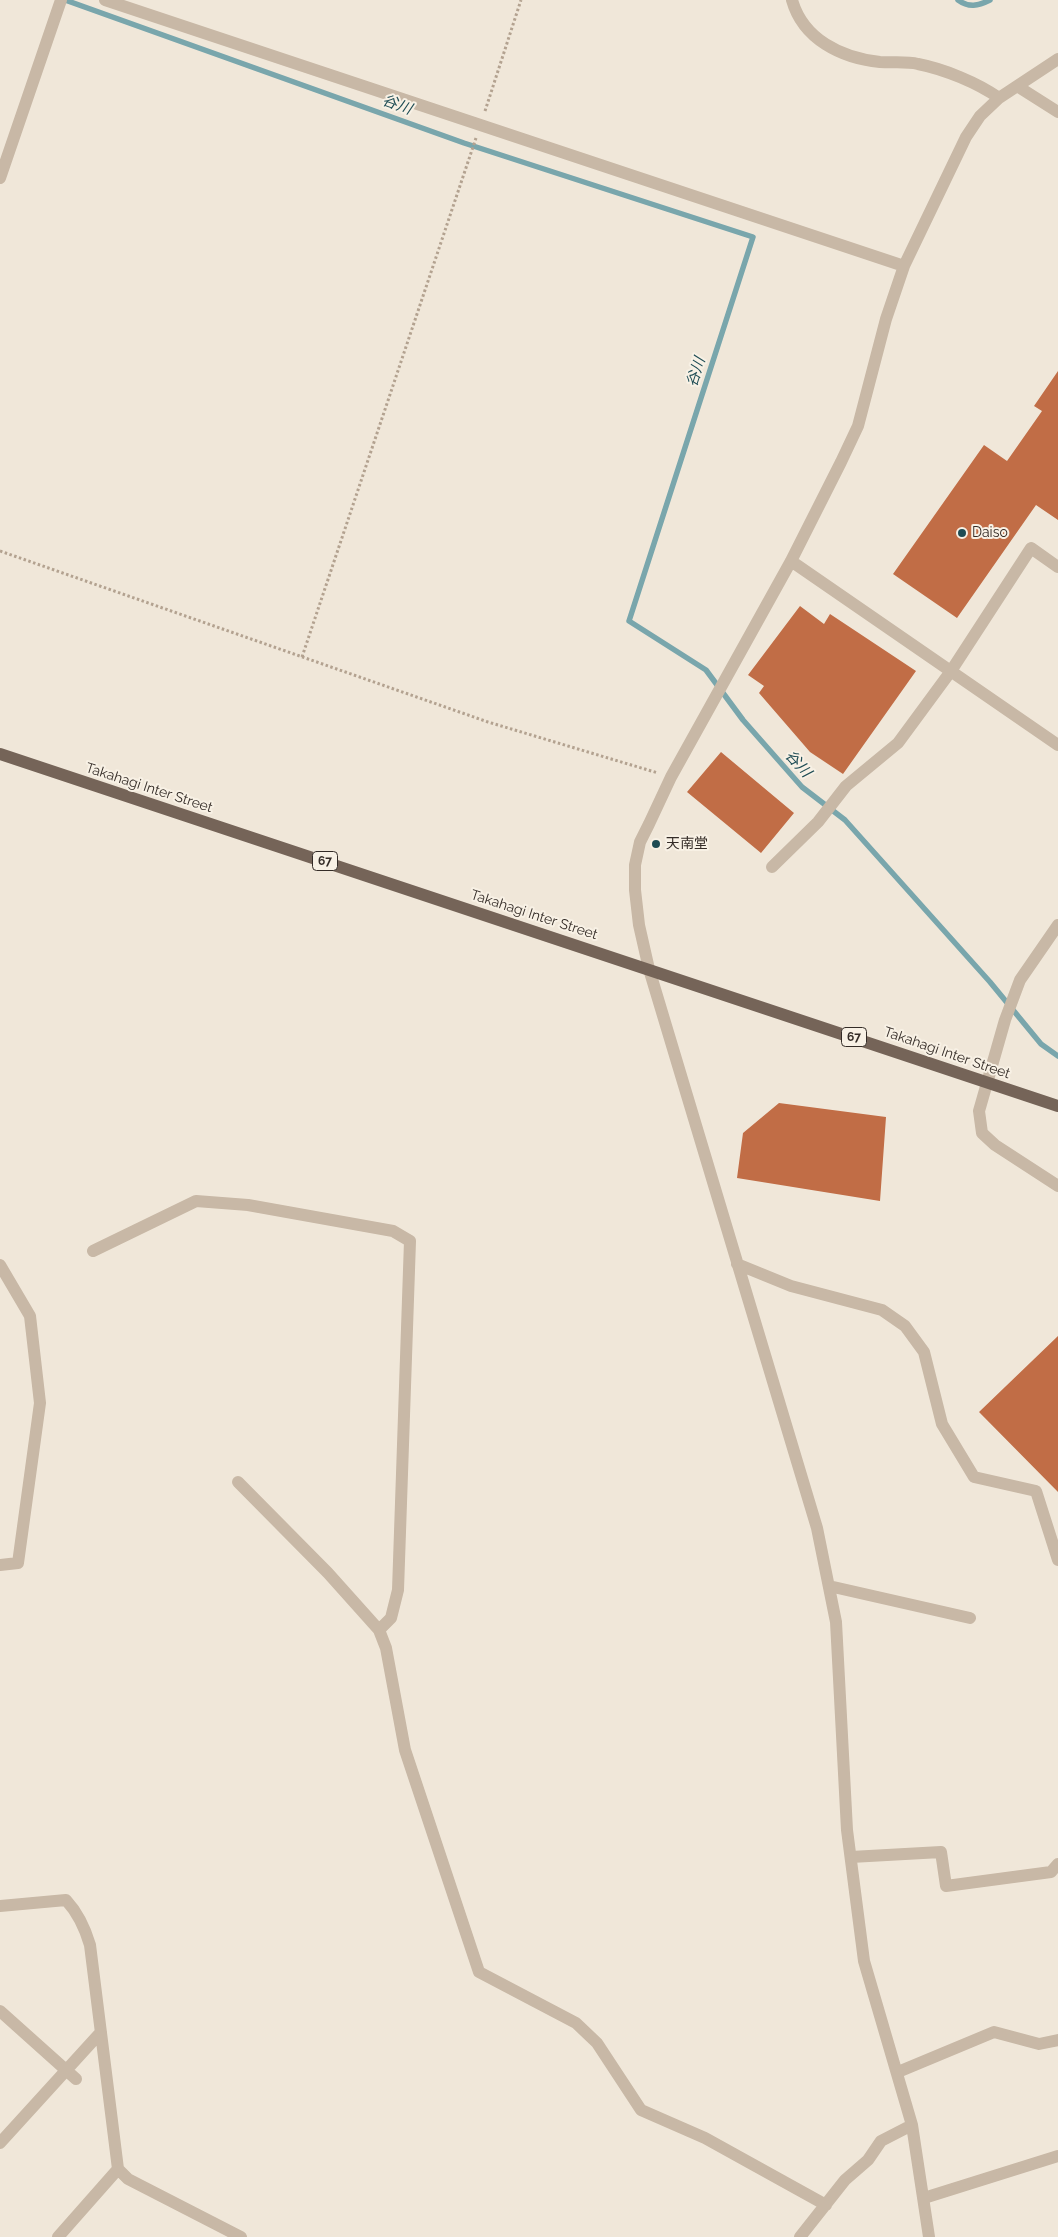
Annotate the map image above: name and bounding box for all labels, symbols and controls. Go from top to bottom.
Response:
water label: 谷川 [380,91,414,119]
water label: 谷川 [683,355,709,389]
place label: Daiso [972,525,1008,541]
marker: Daiso [956,527,968,539]
water label: 谷川 [781,747,815,781]
street label: Takahagi Inter Street [83,760,215,816]
place label: 天南堂 [666,836,708,852]
marker: 天南堂 [650,838,662,850]
road number: 67 [312,851,338,870]
street label: Takahagi Inter Street [468,887,600,943]
street label: Takahagi Inter Street [882,1023,1012,1083]
road number: 67 [842,1028,866,1046]

